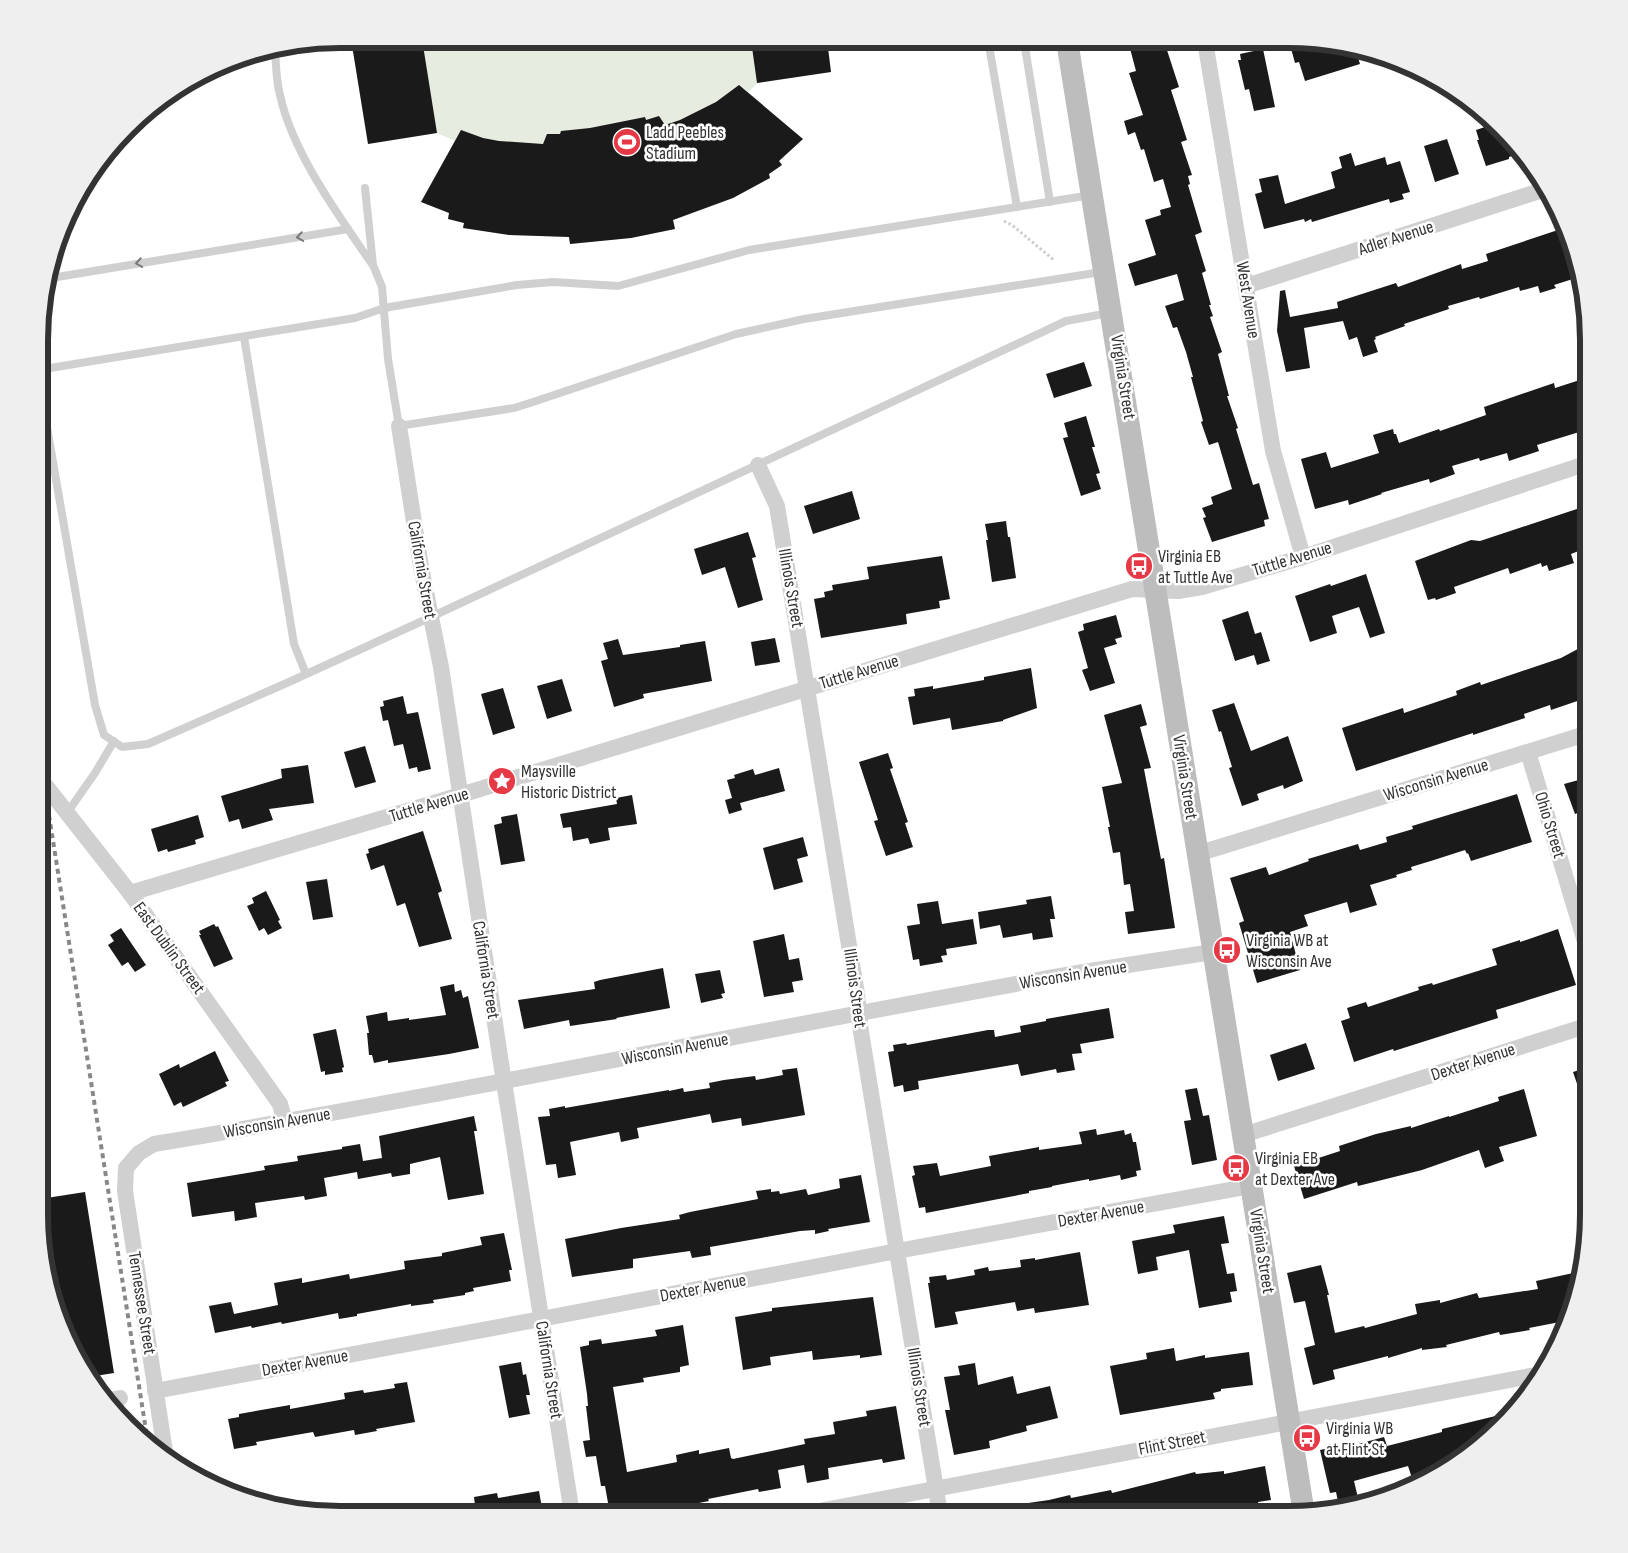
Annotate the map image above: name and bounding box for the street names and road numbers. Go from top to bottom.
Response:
street label: Adler Avenue [1355,216,1436,260]
street label: West Avenue [1232,260,1264,340]
street label: Virginia Street [1106,333,1140,421]
street label: California Street [403,520,441,621]
street label: Tuttle Avenue [1250,537,1334,581]
street label: Illinois Street [774,547,808,630]
street label: Tuttle Avenue [817,650,901,694]
street label: Virginia Street [1168,733,1202,821]
street label: Wisconsin Avenue [1381,754,1491,806]
street label: Tuttle Avenue [387,783,471,827]
street label: Ohio Street [1530,789,1570,861]
street label: East Dublin Street [129,898,210,998]
street label: California Street [468,920,504,1021]
street label: Illinois Street [839,947,871,1030]
street label: Wisconsin Avenue [1018,956,1128,994]
street label: Wisconsin Avenue [620,1028,730,1070]
street label: Dexter Avenue [1428,1039,1518,1085]
street label: Wisconsin Avenue [222,1103,332,1143]
street label: Dexter Avenue [1056,1196,1146,1232]
street label: Virginia Street [1245,1207,1279,1295]
street label: Tennessee Street [123,1250,161,1357]
street label: Dexter Avenue [658,1269,748,1307]
street label: California Street [531,1320,567,1421]
street label: Dexter Avenue [260,1345,350,1381]
street label: Illinois Street [902,1346,936,1429]
street label: Flint Street [1137,1426,1208,1460]

